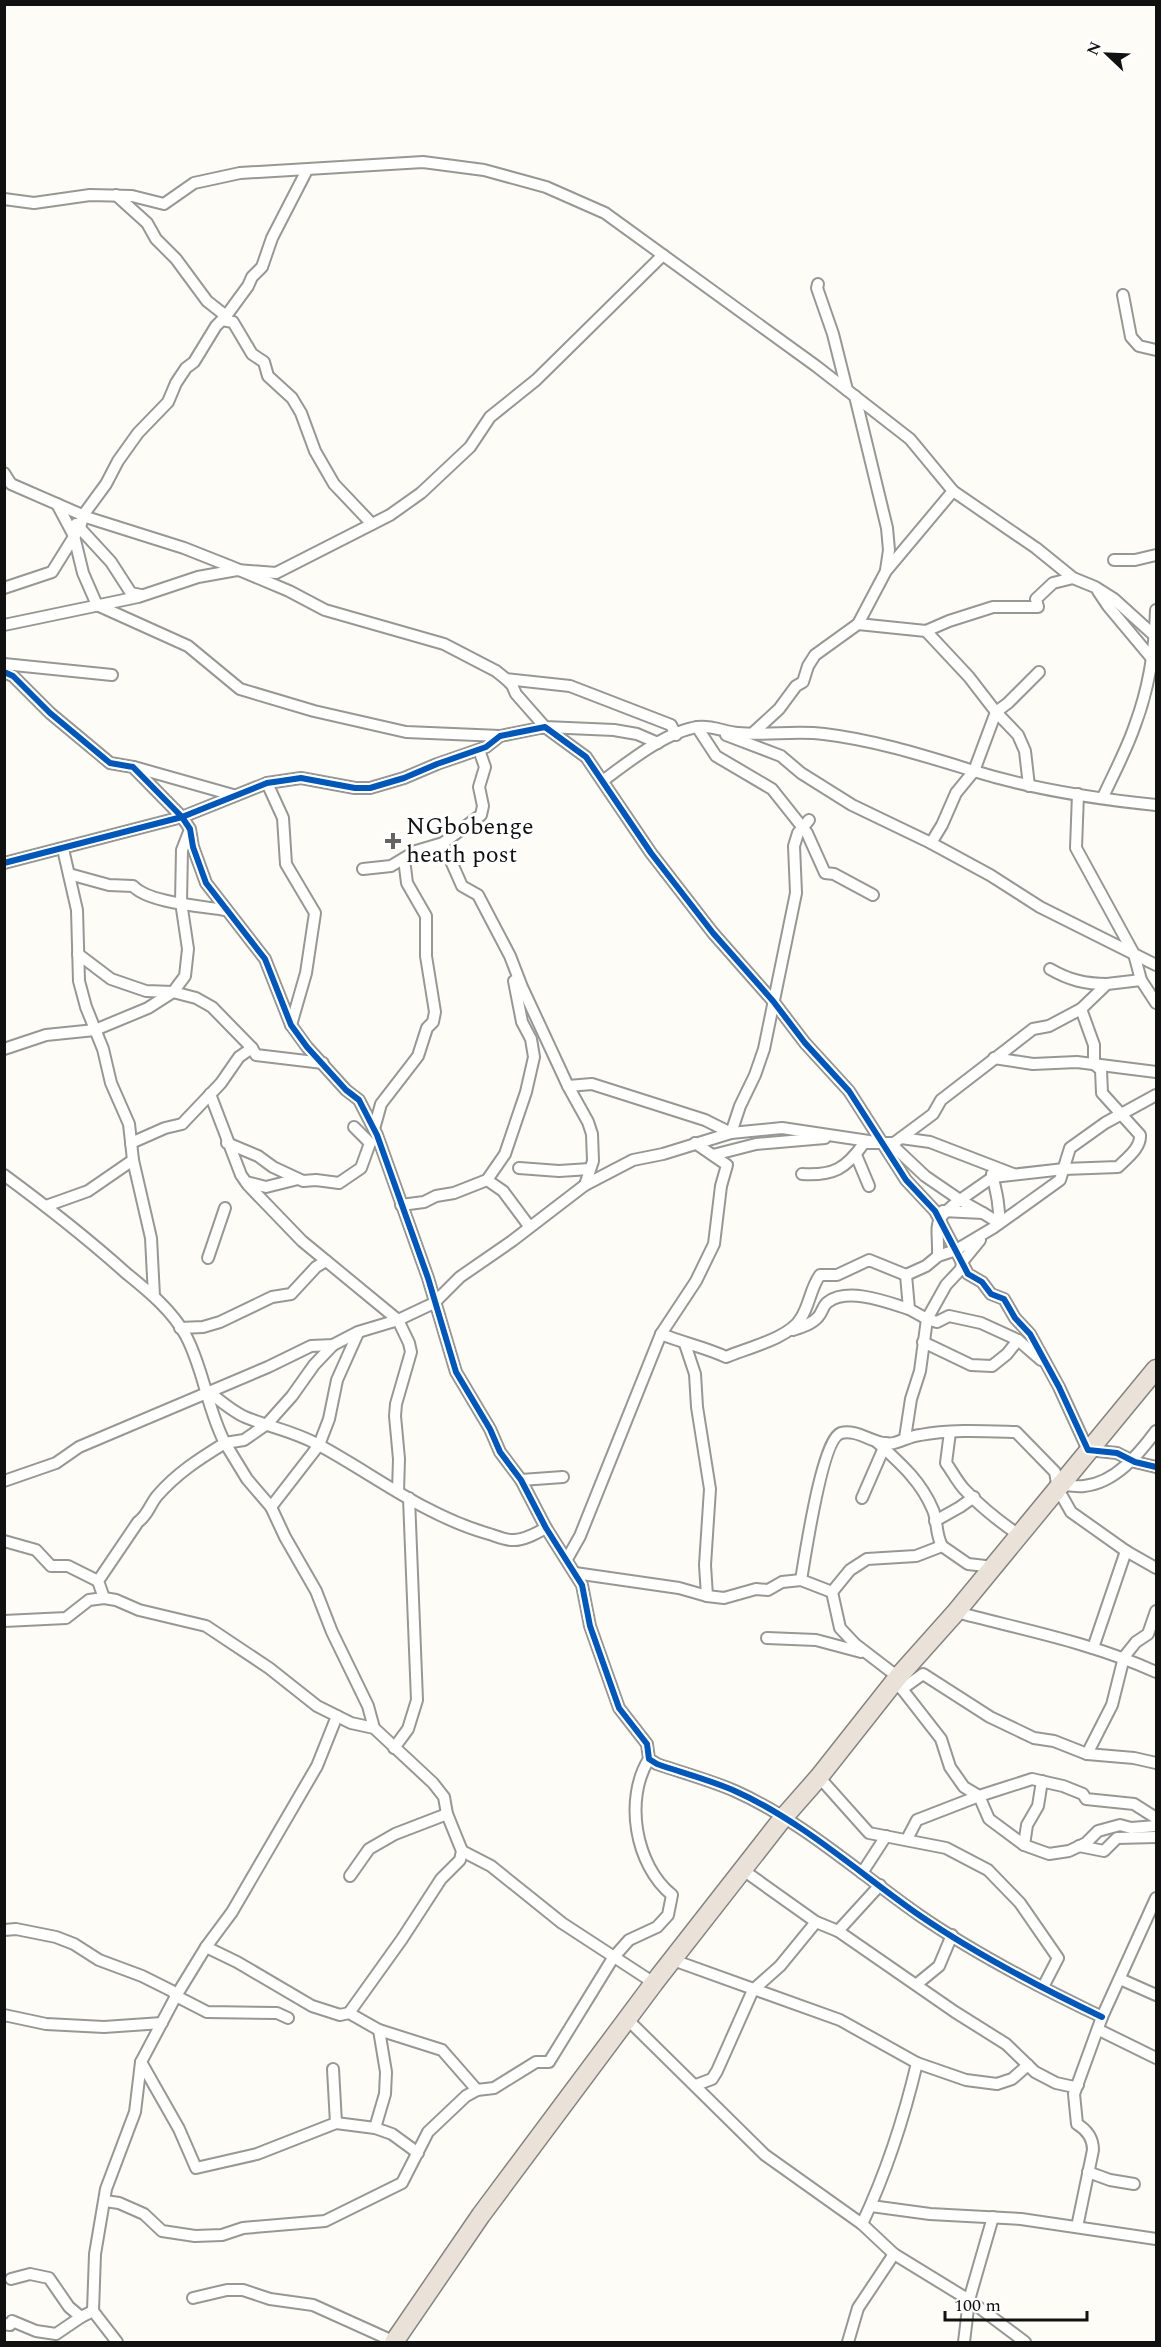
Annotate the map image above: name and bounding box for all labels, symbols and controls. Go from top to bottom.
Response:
north arrow [1077,24,1137,84]
text: N [1081,38,1108,59]
place label: NGbobenge heath post [406,809,534,873]
marker: NGbobenge heath post [384,832,402,850]
scale bar [945,2284,1088,2322]
text: 100 m [954,2292,1001,2319]

